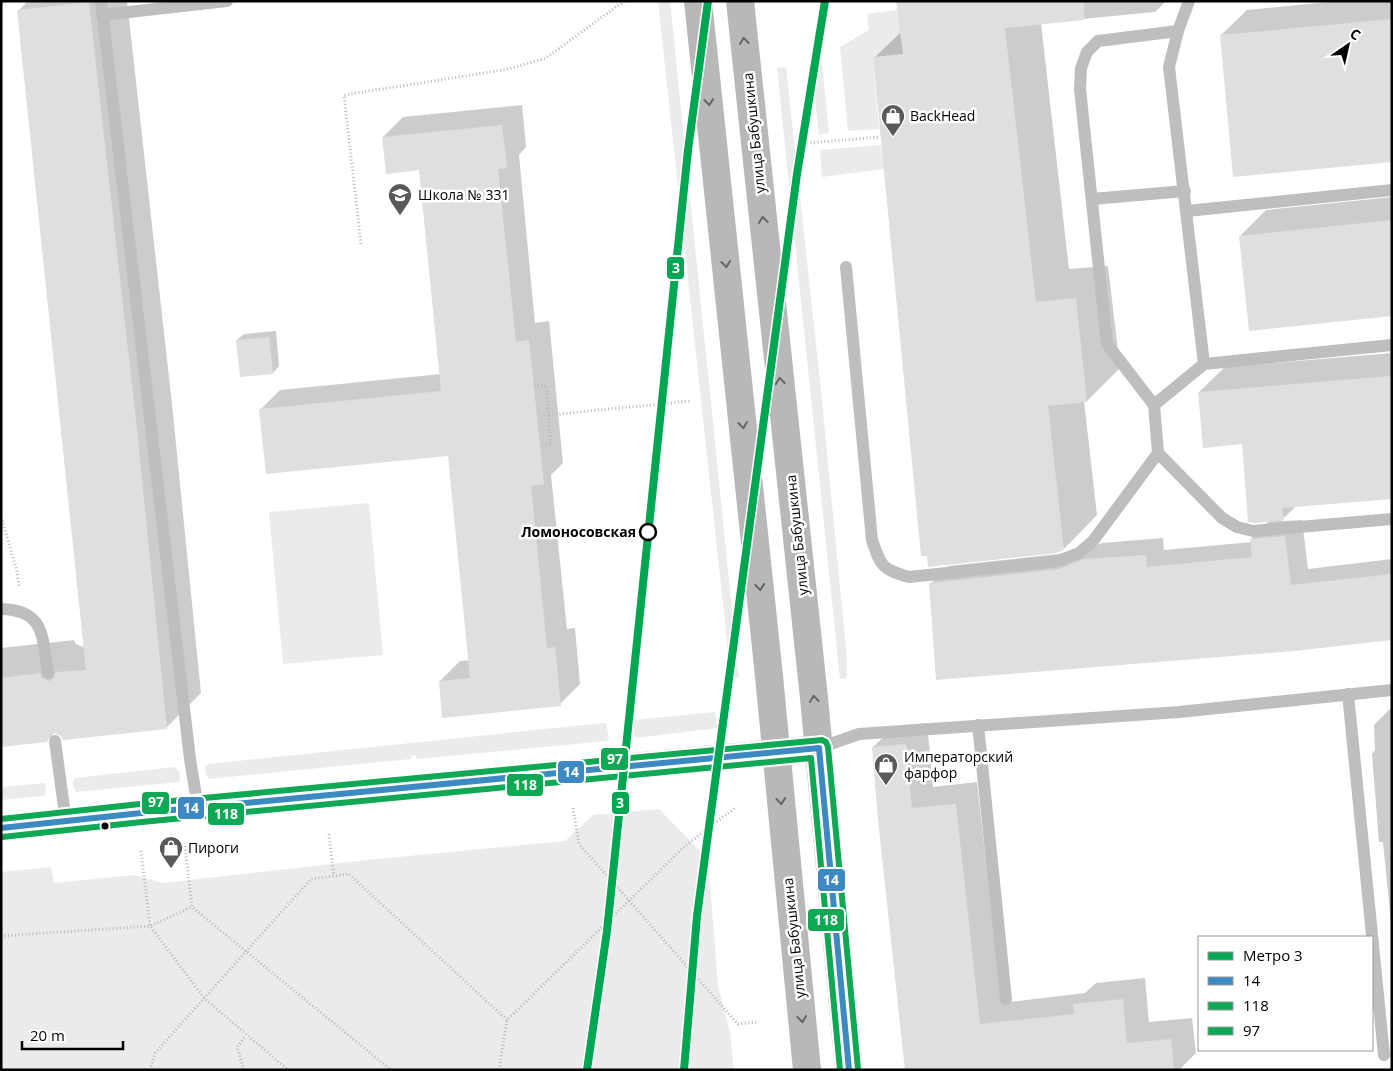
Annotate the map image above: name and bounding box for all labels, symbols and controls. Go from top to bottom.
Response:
north arrow [1323,20,1373,70]
text: С [1347,23,1365,44]
one-way arrow [739,36,750,44]
street label: улица Бабушкина [738,72,769,194]
one-way arrow [703,98,714,106]
shop icon: BackHead [880,103,906,137]
place label: BackHead [910,106,975,125]
school or university icon: Школа № 331 [387,182,413,216]
place label: Школа № 331 [418,185,509,204]
one-way arrow [758,215,769,223]
line badge: 3 [666,256,685,280]
text: 3 [672,258,680,277]
one-way arrow [720,260,731,268]
one-way arrow [775,377,786,385]
one-way arrow [737,421,748,429]
street label: улица Бабушкина [781,474,812,596]
place label: Ломоносовская [521,522,636,541]
marker: Ломоносовская [639,523,657,541]
one-way arrow [754,583,765,591]
one-way arrow [809,695,820,703]
line badge: 97 [600,747,629,771]
place label: Императорский фарфор [904,747,1013,782]
text: 97 [607,749,623,768]
shop icon: Императорский фарфор [873,752,899,786]
line badge: 14 [557,760,585,784]
text: 14 [563,762,579,781]
line badge: 118 [506,773,544,797]
text: 118 [513,775,537,794]
line badge: 97 [141,791,170,815]
line badge: 3 [611,791,630,815]
text: 97 [148,792,164,811]
text: 3 [616,793,624,812]
line badge: 14 [177,796,205,820]
one-way arrow [775,797,786,805]
text: 14 [183,798,199,817]
line badge: 118 [207,802,245,826]
text: 118 [214,804,238,823]
unlabelled marker [100,821,110,831]
shop icon: Пироги [158,835,184,869]
place label: Пироги [188,838,239,857]
line badge: 14 [817,868,846,892]
text: 14 [823,870,839,889]
street label: улица Бабушкина [778,877,809,999]
line badge: 118 [807,908,845,932]
text: 118 [814,910,838,929]
legend [1198,936,1373,1051]
text: Метро 3 [1243,945,1303,965]
text: 14 [1243,970,1261,990]
text: 118 [1243,995,1269,1015]
one-way arrow [796,1016,807,1024]
scale bar [22,1018,124,1050]
text: 97 [1243,1020,1260,1040]
text: 20 m [30,1025,65,1045]

